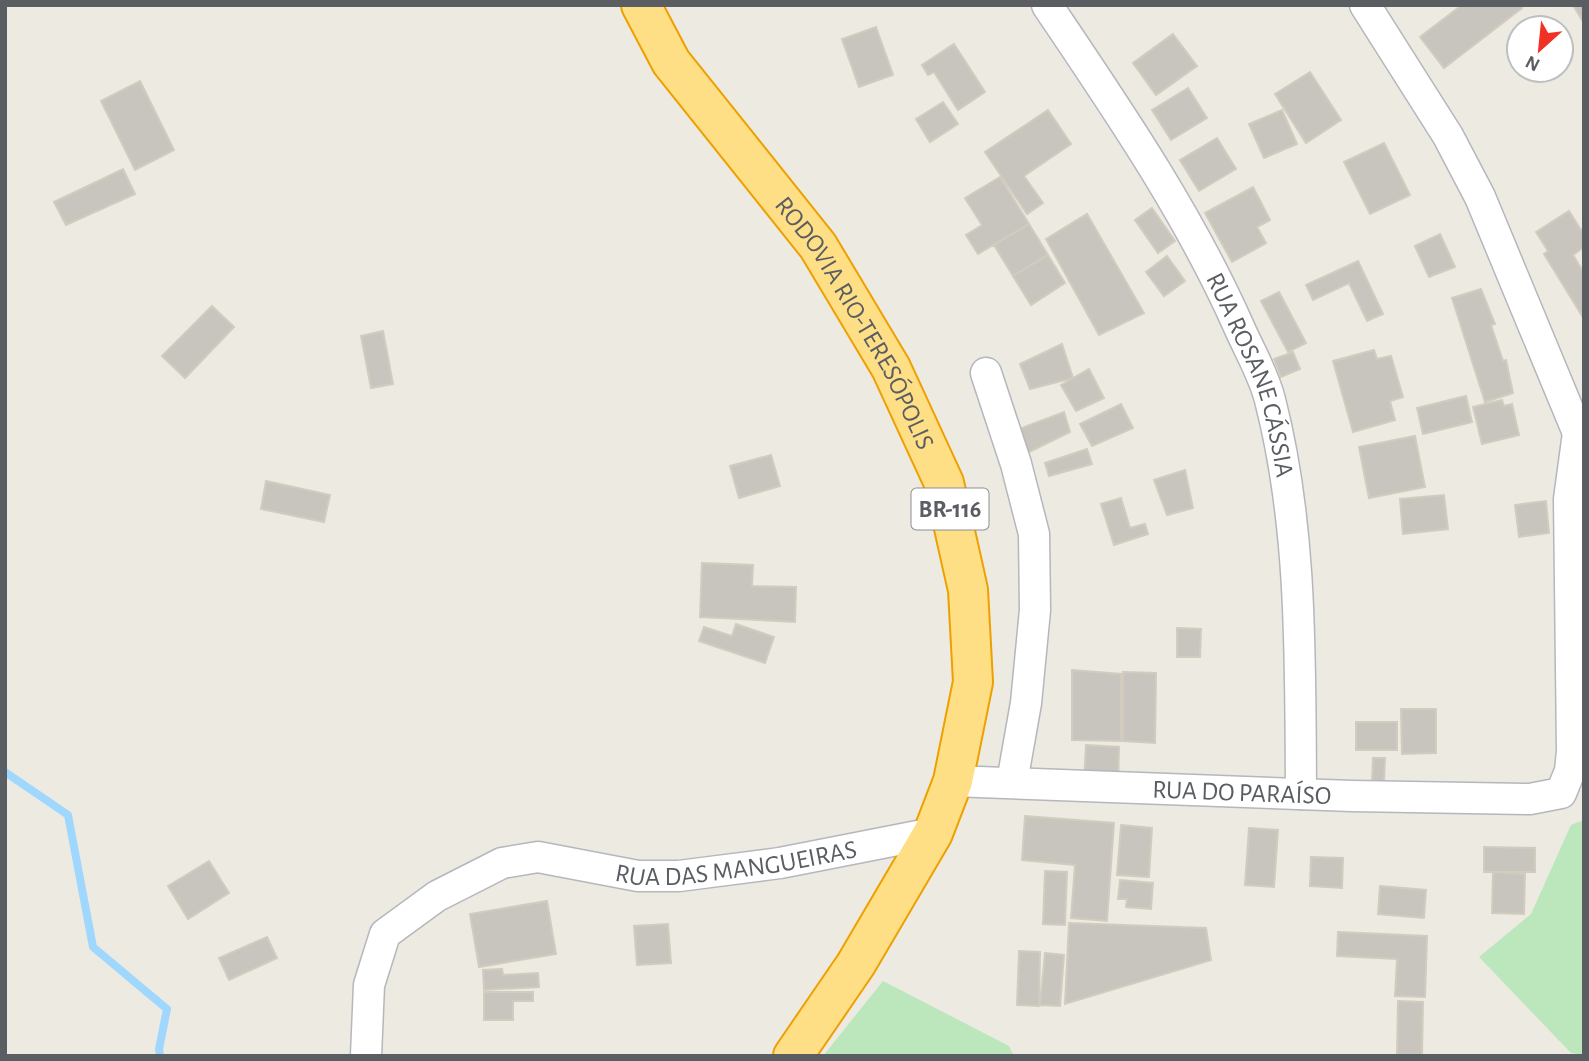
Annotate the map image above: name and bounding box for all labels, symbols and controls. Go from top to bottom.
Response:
north arrow [1505,14,1575,84]
text: N [1523,51,1543,74]
street label: RODOVIA RIO-TERESÓPOLIS [770,192,939,453]
street label: RUA ROSANE CÁSSIA [1201,269,1298,479]
road number: BR-116 [912,488,988,530]
street label: RUA DO PARAÍSO [1152,776,1332,809]
street label: RUA DAS MANGUEIRAS [613,836,859,891]

